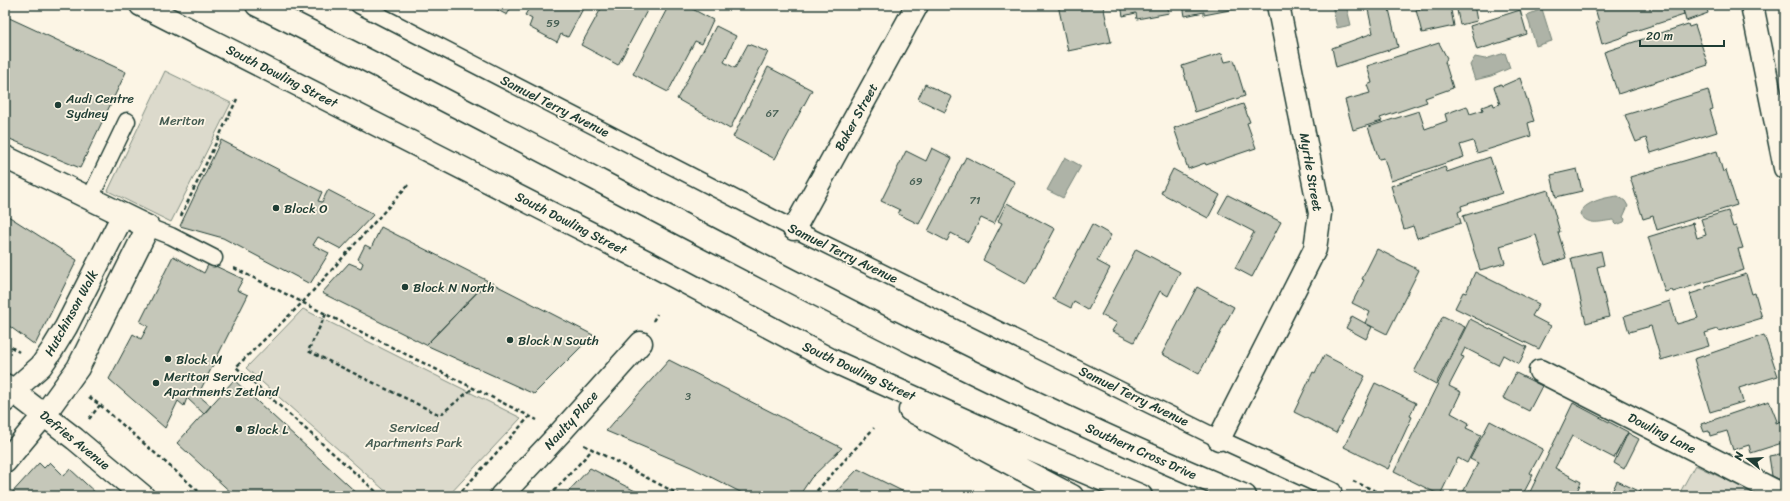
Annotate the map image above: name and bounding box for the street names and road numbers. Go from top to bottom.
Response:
street label: South Dowling Street [222,38,343,114]
street label: Samuel Terry Avenue [496,69,614,143]
street label: Baker Street [828,79,884,155]
street label: Myrtle Street [1293,131,1329,213]
street label: South Dowling Street [511,185,632,261]
street label: Samuel Terry Avenue [784,216,902,290]
street label: Hutchinson Walk [38,265,104,360]
street label: South Dowling Street [798,335,920,408]
street label: Samuel Terry Avenue [1075,359,1193,433]
street label: Naulty Place [538,385,604,455]
street label: Defries Avenue [34,404,116,476]
street label: Dowling Lane [1624,406,1700,460]
street label: Southern Cross Drive [1082,416,1200,486]

